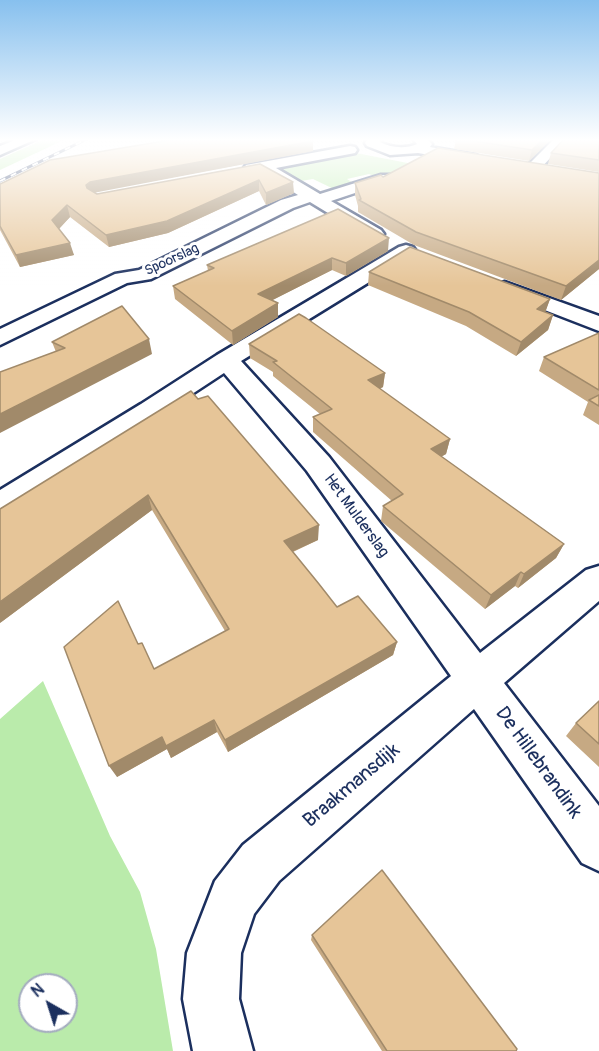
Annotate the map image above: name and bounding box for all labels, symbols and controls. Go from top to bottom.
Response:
street label: Spoorslag [142,240,202,280]
street label: Het Mulderslag [319,470,393,562]
street label: De Hillebrandink [489,702,587,824]
street label: Braakmansdijk [299,739,405,833]
north arrow [18,973,78,1033]
text: N [27,979,48,1002]

